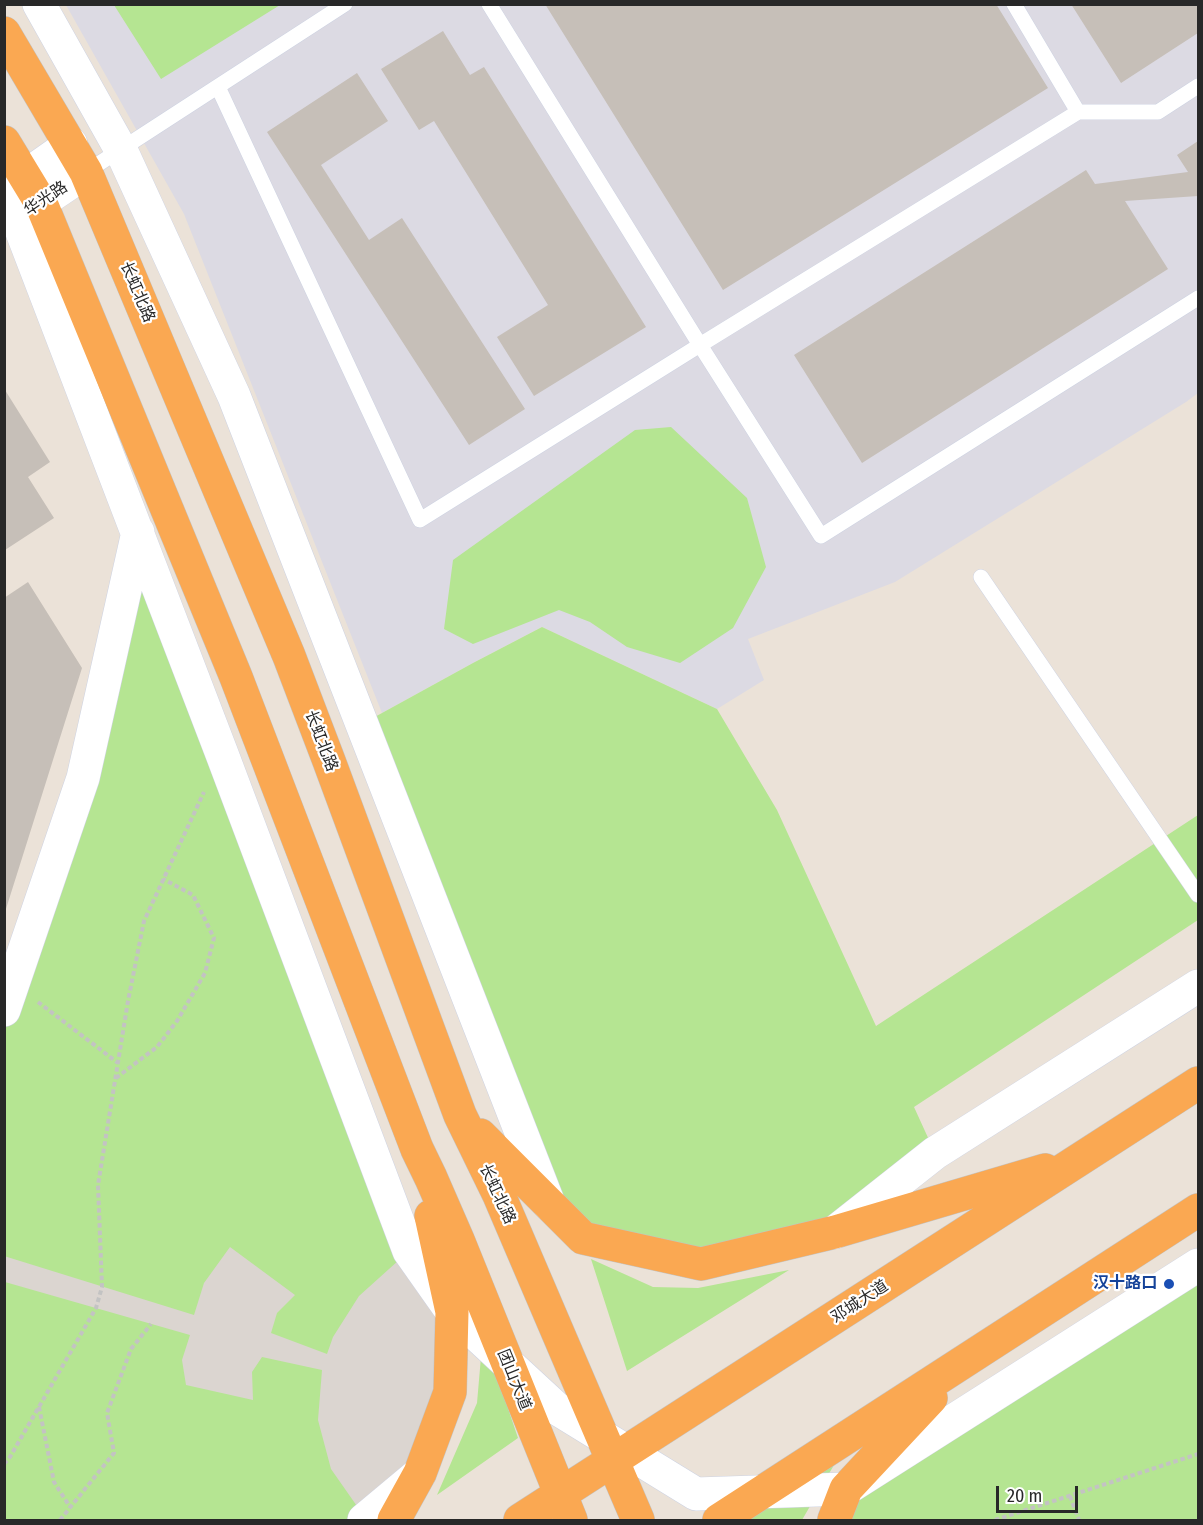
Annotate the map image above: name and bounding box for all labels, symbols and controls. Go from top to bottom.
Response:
street label: 华光路 [21,178,71,220]
street label: 长虹北路 [116,259,158,325]
street label: 长虹北路 [301,708,341,774]
street label: 长虹北路 [475,1161,519,1227]
place label: 汉十路口 [1093,1274,1157,1294]
street label: 邓城大道 [828,1277,892,1327]
marker: 汉十路口 [1162,1277,1176,1291]
street label: 团山大道 [493,1347,535,1413]
scale bar [999,1474,1082,1512]
text: 20 m [1007,1485,1042,1507]

